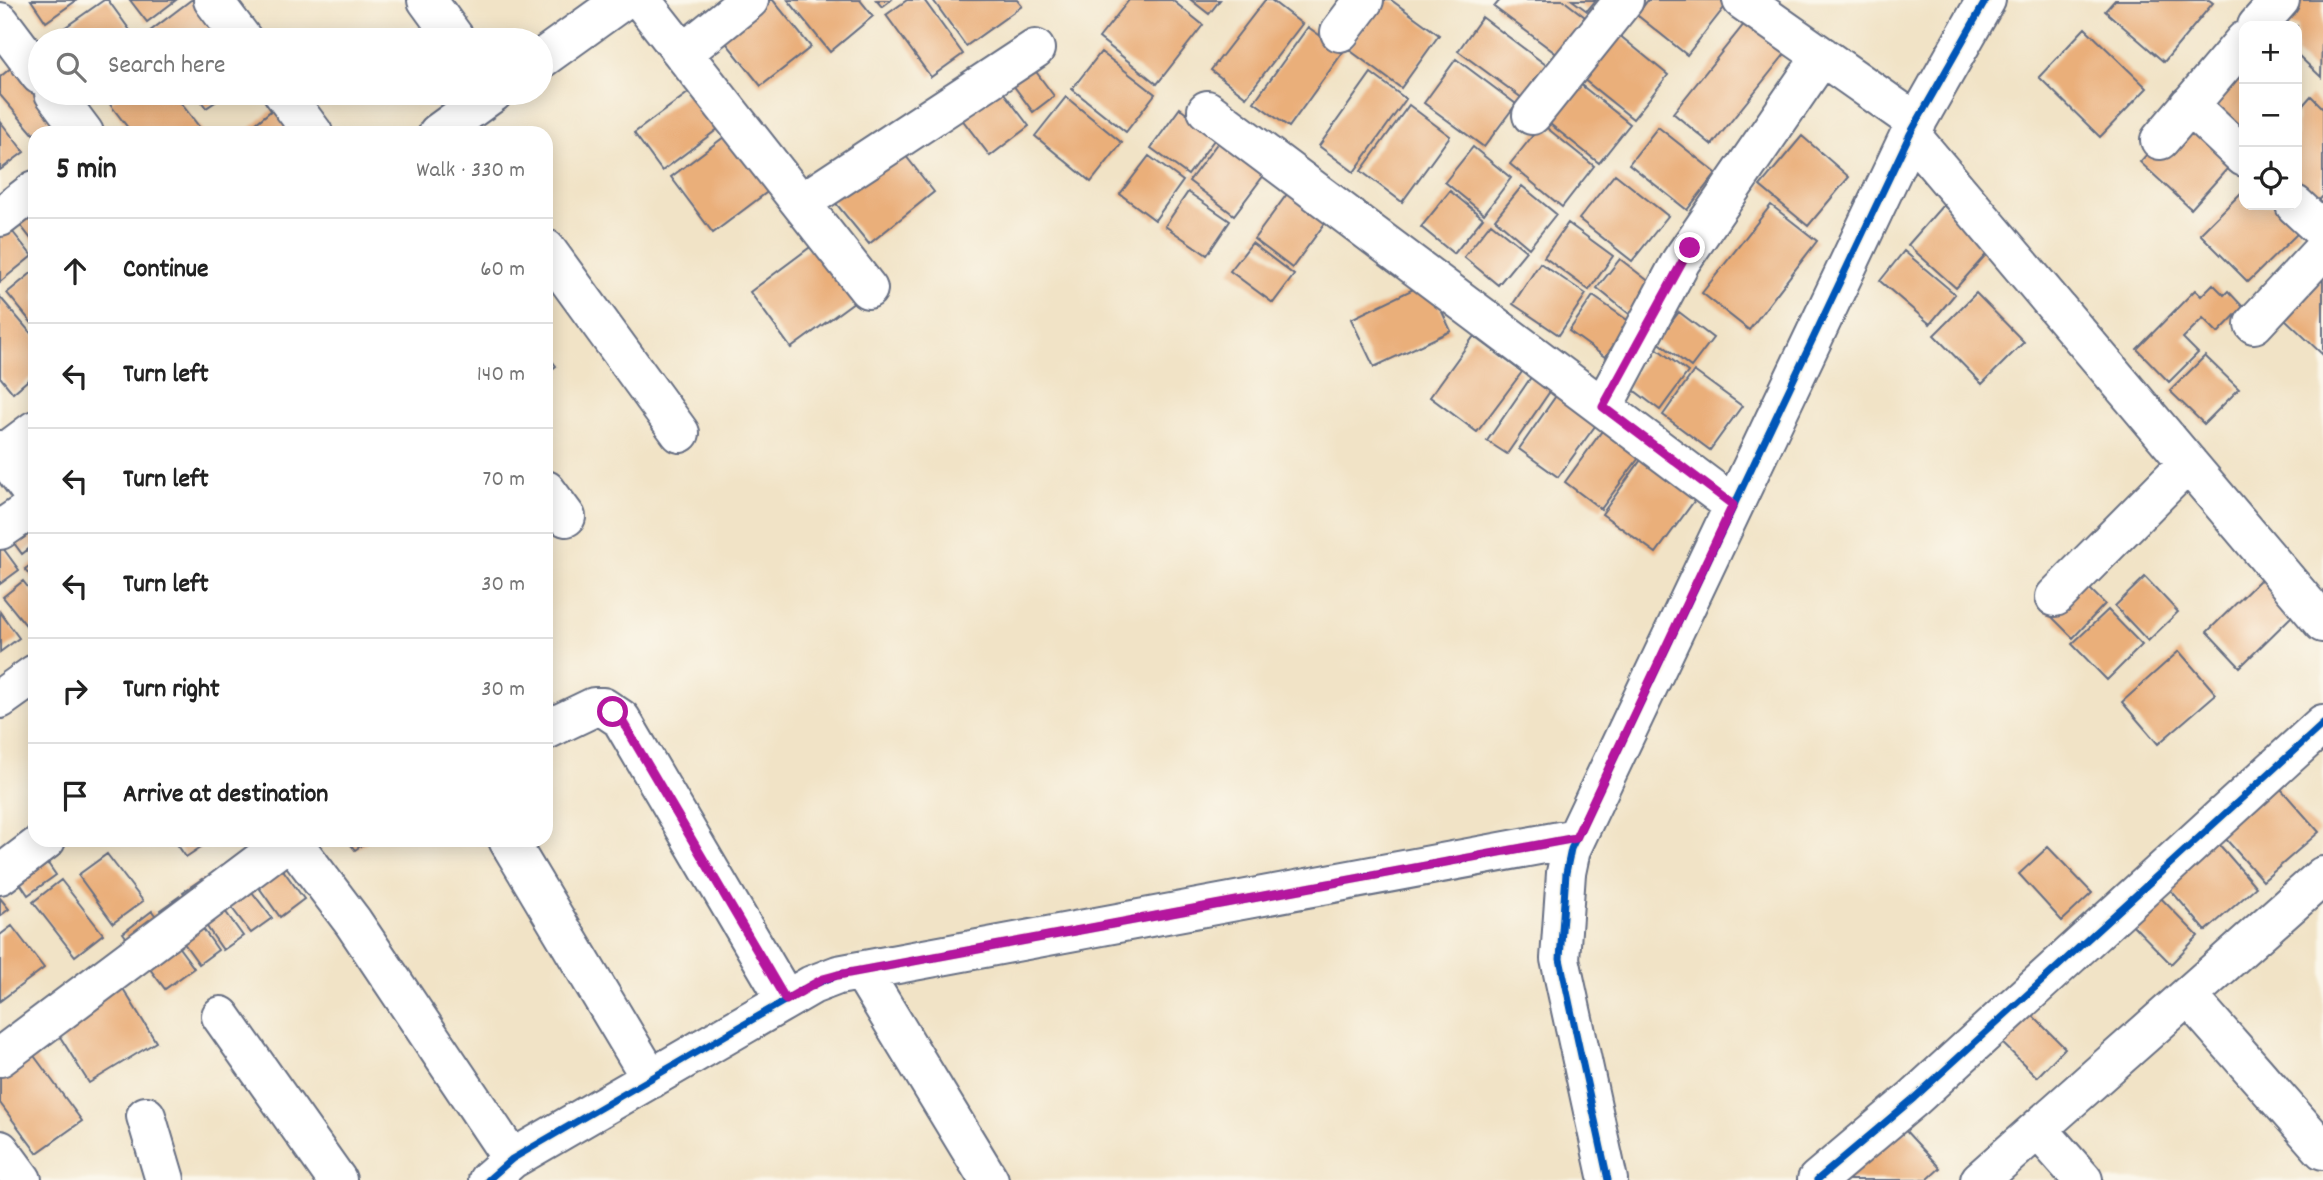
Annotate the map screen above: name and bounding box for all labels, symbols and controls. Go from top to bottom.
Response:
map controls [2239,21,2302,210]
button: + [2239,21,2302,84]
search box [28,28,553,105]
icon: search [52,48,90,86]
text: Search here [108,48,226,85]
button: − [2239,84,2302,147]
button: locate [2239,147,2302,210]
text: 5 min [56,150,117,193]
text: Walk · 330 m [416,155,525,188]
route end [1674,232,1705,263]
icon: ahead [56,252,94,290]
text: Continue [123,252,208,289]
text: 60 m [480,254,525,287]
icon: left [56,357,94,395]
text: Turn left [123,357,209,394]
text: 140 m [477,359,525,392]
icon: left [56,462,94,500]
text: Turn left [123,462,209,499]
text: 70 m [483,464,525,497]
icon: left [56,567,94,605]
text: Turn left [123,567,209,604]
text: 30 m [481,569,525,602]
icon: right [56,672,94,710]
text: Turn right [123,672,220,709]
text: 30 m [481,674,525,707]
route start [597,696,628,727]
icon: arrive [56,777,94,815]
text: Arrive at destination [123,777,328,814]

